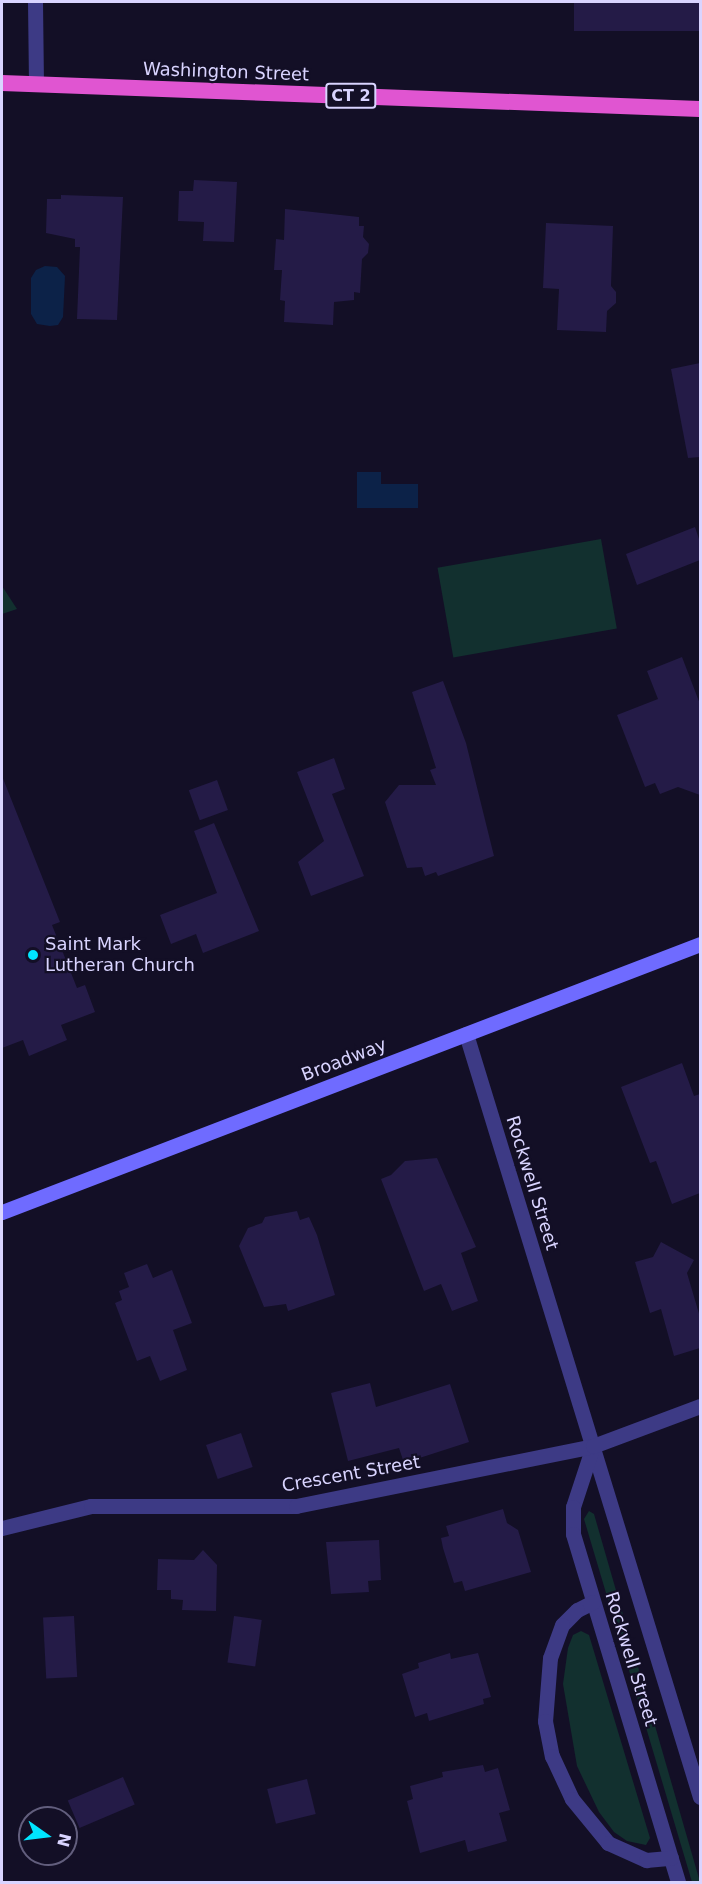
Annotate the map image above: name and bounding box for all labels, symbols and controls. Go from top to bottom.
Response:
street label: Washington Street [143,58,309,86]
road number: CT 2 [324,83,378,109]
place label: Saint Mark Lutheran Church [45,934,195,976]
marker: Saint Mark Lutheran Church [26,948,40,962]
street label: Broadway [298,1034,390,1086]
street label: Rockwell Street [501,1113,563,1253]
street label: Crescent Street [280,1451,422,1497]
street label: Rockwell Street [600,1589,662,1729]
north arrow [18,1806,78,1866]
text: N [53,1831,75,1849]

